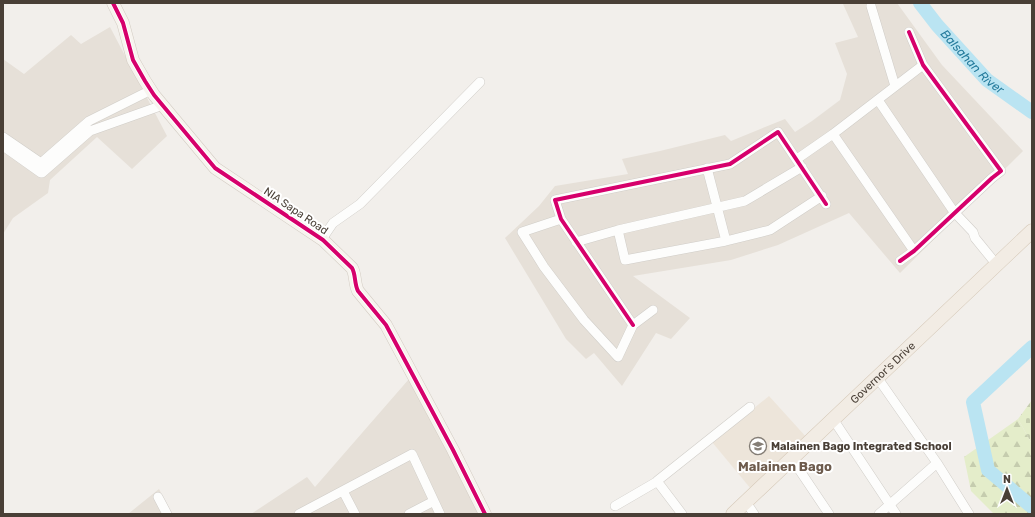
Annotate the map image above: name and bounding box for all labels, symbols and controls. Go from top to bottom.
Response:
water label: Balsahan River [938,27,1007,97]
street label: NIA Sapa Road [261,185,331,237]
street label: Governor's Drive [848,339,918,406]
school or university icon: Malainen Bago Integrated School [748,436,768,456]
place label: Malainen Bago Integrated School [771,440,952,453]
district label: Malainen Bago [738,459,832,474]
north arrow [987,469,1027,509]
text: N [1003,473,1011,486]

